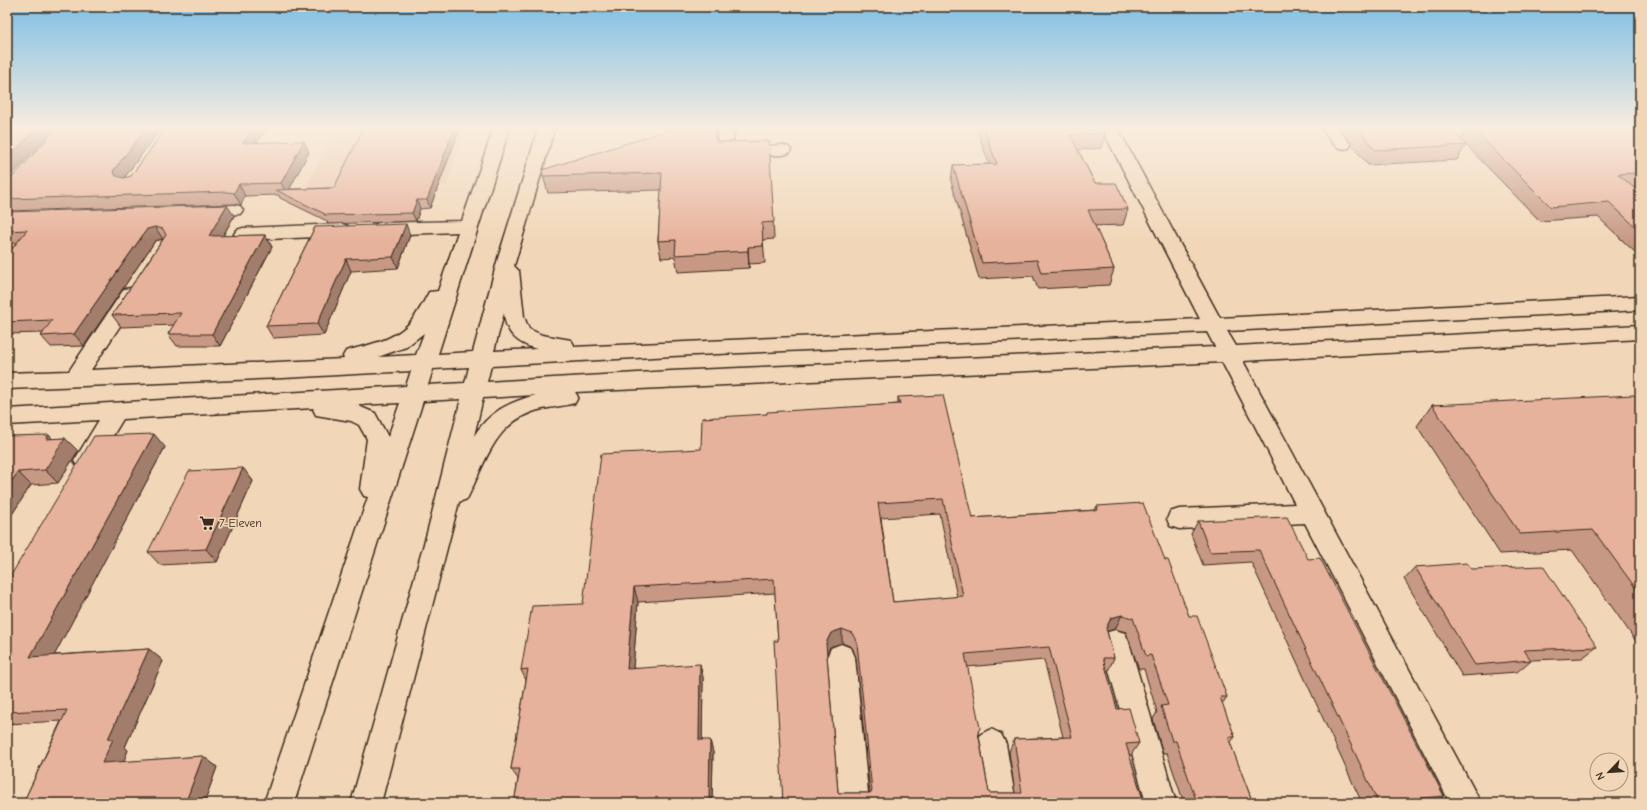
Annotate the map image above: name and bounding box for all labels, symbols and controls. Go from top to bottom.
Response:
supermarket icon: 7-Eleven [198,514,216,532]
place label: 7-Eleven [219,516,262,530]
north arrow [1589,752,1629,792]
text: N [1593,770,1608,782]

